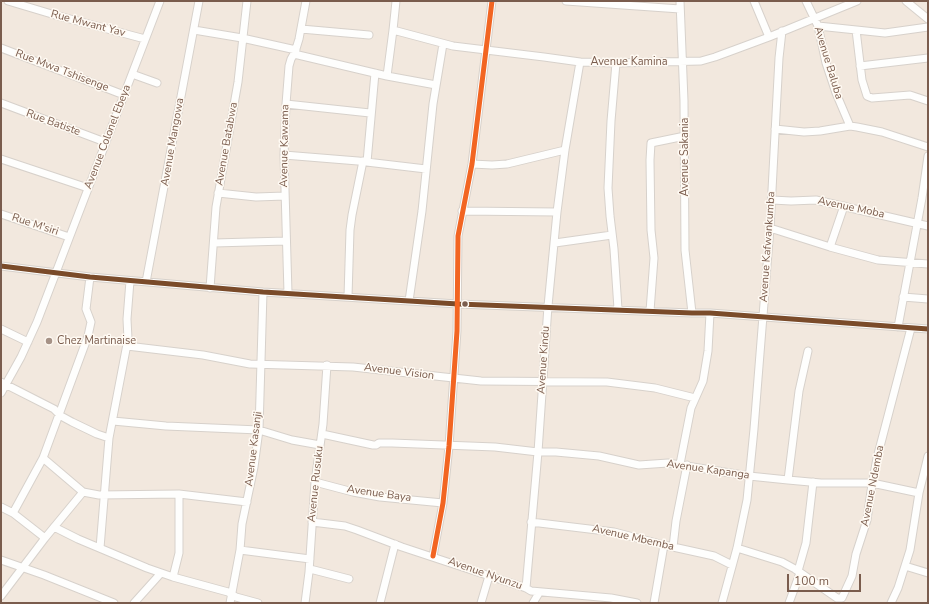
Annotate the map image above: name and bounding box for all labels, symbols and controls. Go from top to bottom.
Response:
street label: Rue Mwant Yav [49,8,127,40]
street label: Avenue Baluba [811,25,845,101]
street label: Rue Mwa Tshisenge [13,47,111,95]
street label: Avenue Kamina [590,55,668,69]
street label: Avenue Colonel Ebeya [82,83,134,191]
street label: Avenue Mangowa [159,97,187,187]
street label: Avenue Batabwa [213,101,241,187]
street label: Avenue Kawama [278,104,292,188]
street label: Rue Batiste [24,107,82,139]
street label: Avenue Sakania [678,118,692,196]
street label: Avenue Kafwankumba [758,191,778,303]
street label: Avenue Moba [816,194,886,222]
street label: Rue M'siri [10,211,60,239]
unlabelled marker [460,299,470,309]
street label: Avenue Kindu [535,325,553,395]
place label: Chez Martinaise [57,334,136,348]
marker: Chez Martinaise [44,336,54,346]
street label: Avenue Vision [363,361,435,383]
street label: Avenue Kasanji [243,411,265,487]
street label: Avenue Ndemba [859,444,887,528]
street label: Avenue Rusuku [305,445,327,523]
street label: Avenue Kapanga [666,458,750,482]
street label: Avenue Baya [346,483,412,505]
street label: Avenue Mbemba [591,522,675,554]
street label: Avenue Nyunzu [446,555,524,593]
scale bar [789,566,863,592]
text: 100 m [794,573,829,589]

